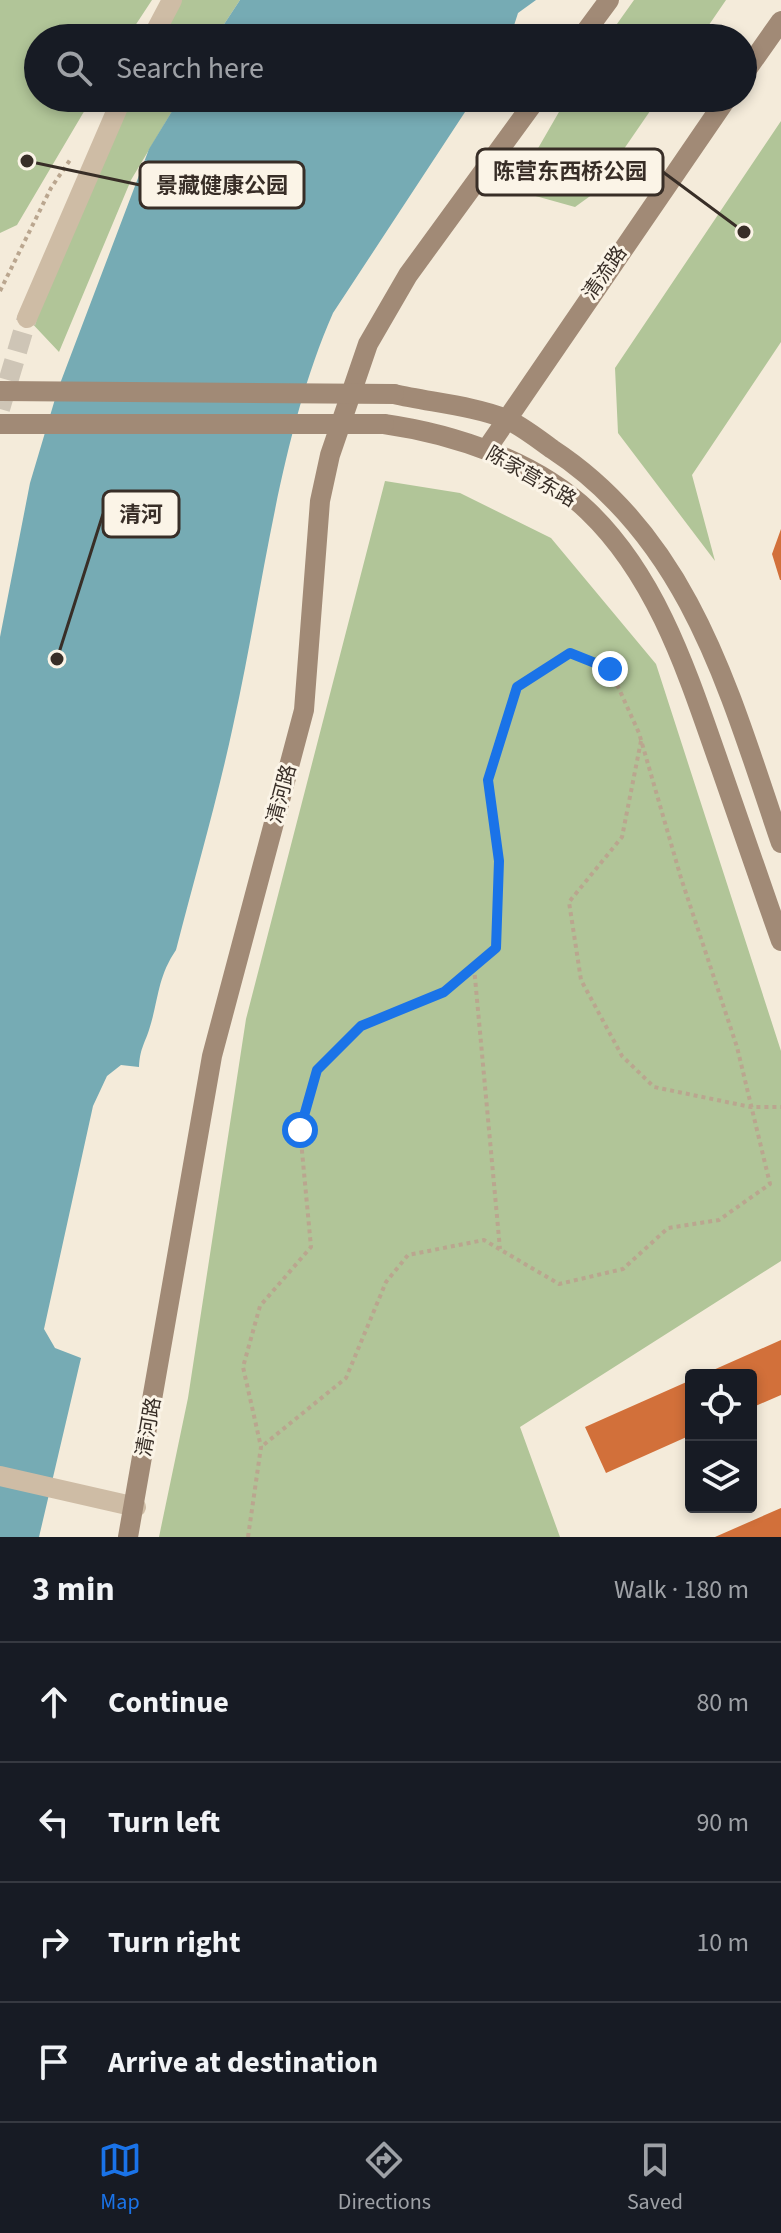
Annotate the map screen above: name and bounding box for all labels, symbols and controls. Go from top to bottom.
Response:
search box [24,24,757,112]
icon: search [52,46,96,90]
text: Search here [116,47,264,90]
callout: 陈营东西桥公园 [477,149,663,195]
text: 陈营东西桥公园 [493,156,647,188]
callout: 景藏健康公园 [140,162,304,208]
text: 景藏健康公园 [156,170,288,202]
street label: 清流路 [576,240,634,306]
street label: 陈家营东路 [481,440,581,514]
callout: 清河 [103,491,179,537]
text: 清河 [119,499,163,531]
route end [592,651,628,687]
street label: 清河路 [261,761,303,827]
route start [282,1112,318,1148]
map controls [685,1369,757,1513]
button: locate [685,1369,757,1441]
street label: 清河路 [130,1395,168,1459]
button: layers [685,1441,757,1513]
text: 3 min [32,1565,115,1614]
text: Walk · 180 m [614,1571,749,1608]
icon: ahead [32,1680,76,1724]
text: Continue [108,1681,229,1724]
text: 80 m [696,1684,749,1721]
icon: left [32,1800,76,1844]
text: Turn left [108,1801,220,1844]
text: 90 m [696,1804,749,1841]
icon: right [32,1920,76,1964]
text: Turn right [108,1921,240,1964]
text: 10 m [696,1924,749,1961]
icon: arrive [32,2040,76,2084]
text: Arrive at destination [108,2041,378,2084]
tab: Map [98,2138,142,2218]
tab: Directions [338,2138,431,2218]
tab: Saved [627,2138,683,2218]

